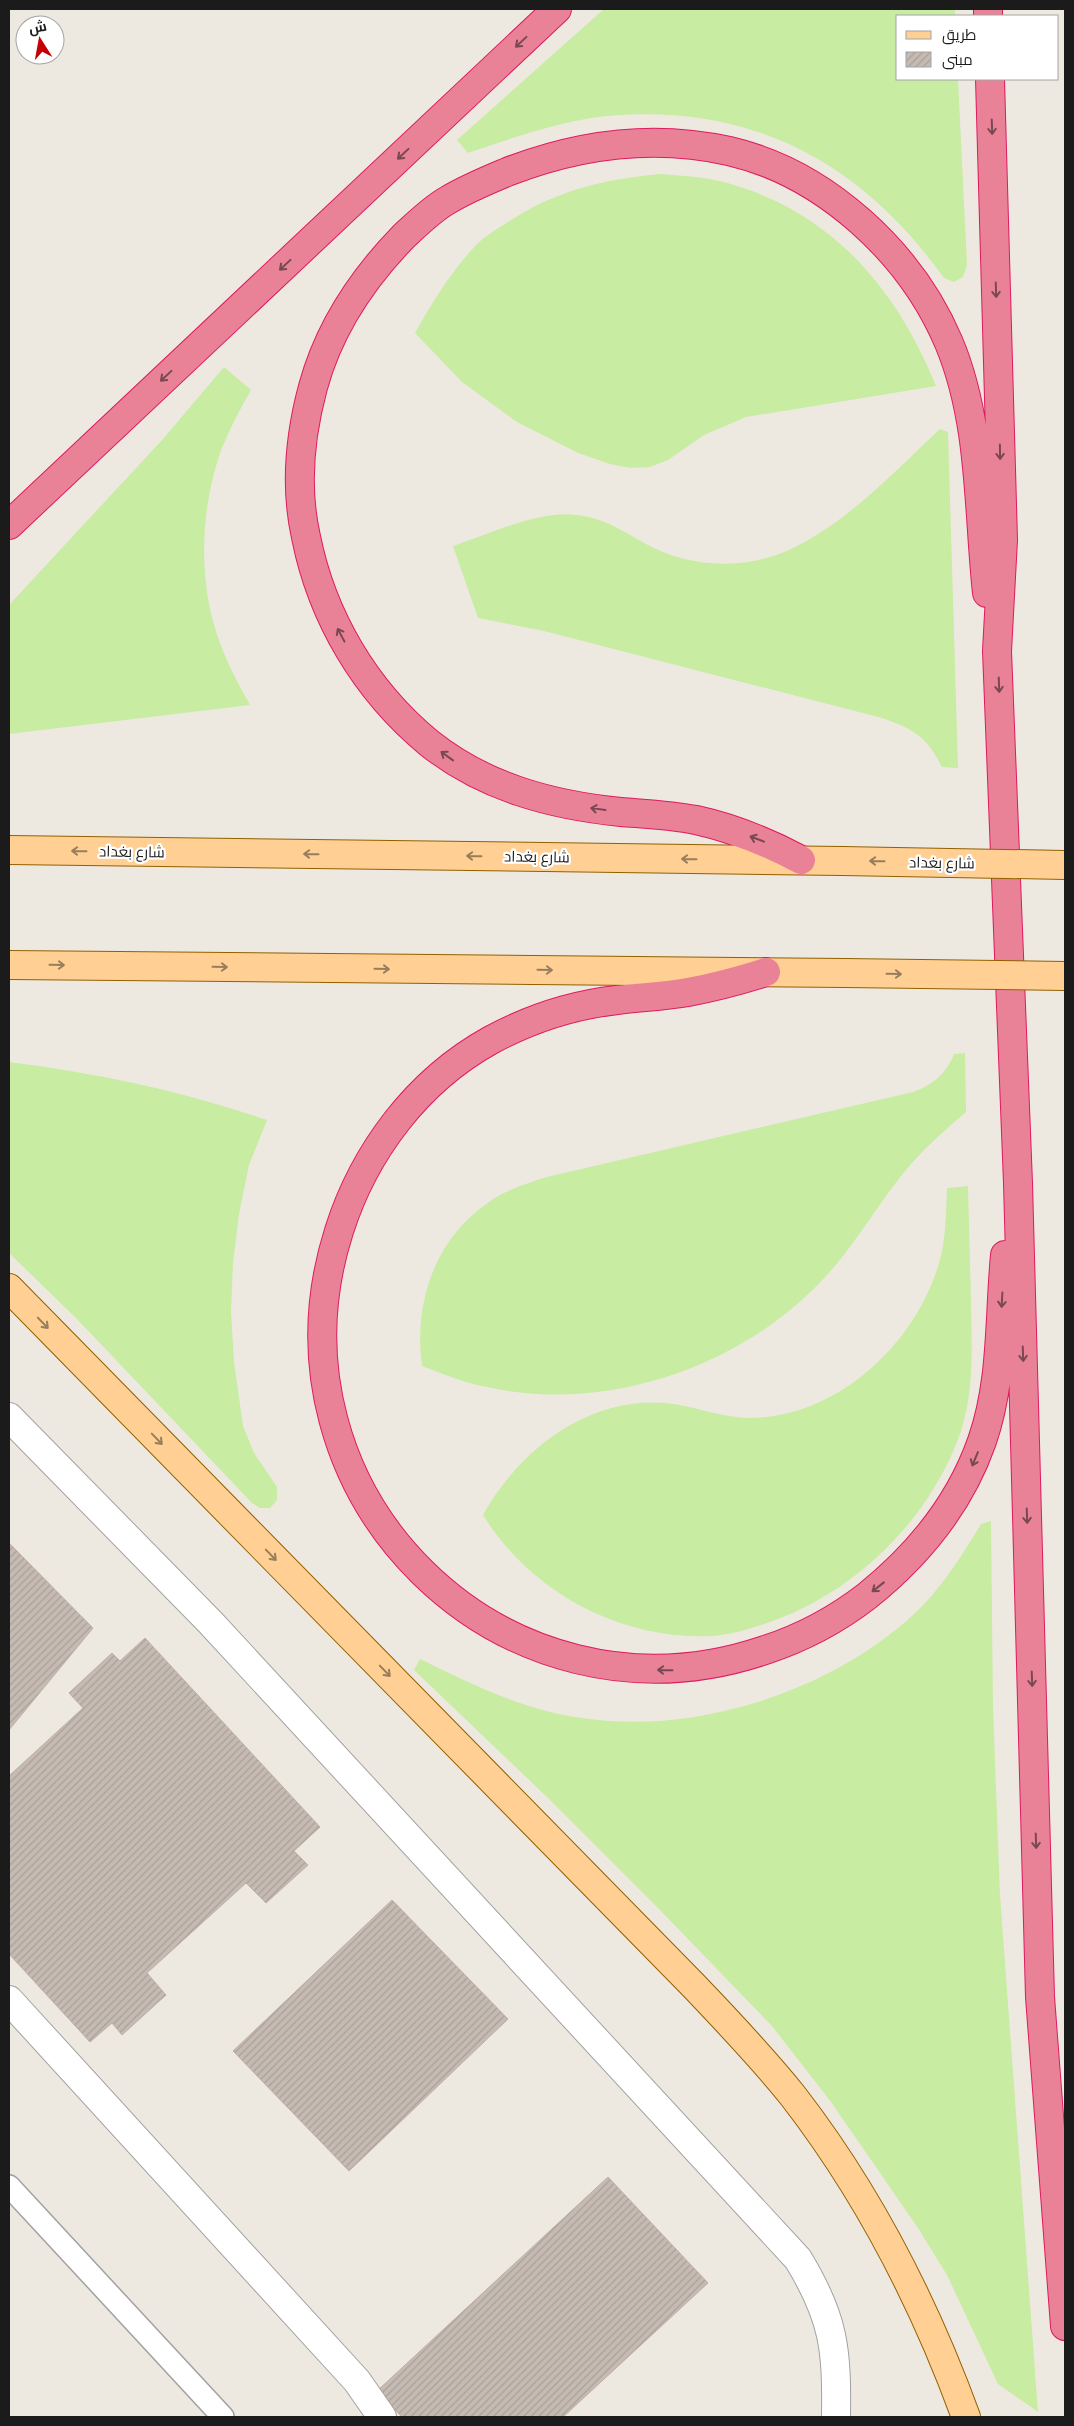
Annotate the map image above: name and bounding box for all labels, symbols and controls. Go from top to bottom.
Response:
north arrow [15,15,65,65]
legend [896,15,1059,80]
text: ش [27,18,48,38]
text: طريق [942,26,976,45]
one-way arrow [515,36,528,48]
text: مبنى [942,51,973,70]
one-way arrow [987,119,996,135]
one-way arrow [397,148,409,160]
one-way arrow [278,259,291,271]
one-way arrow [992,282,1001,298]
one-way arrow [160,370,173,382]
one-way arrow [996,444,1005,460]
one-way arrow [336,627,346,642]
one-way arrow [994,676,1003,692]
one-way arrow [440,751,454,761]
one-way arrow [591,804,607,814]
one-way arrow [750,834,766,843]
street label: شارع بغداد [99,842,165,864]
one-way arrow [71,846,87,856]
street label: شارع بغداد [504,847,570,869]
one-way arrow [303,849,320,859]
one-way arrow [466,851,482,861]
street label: شارع بغداد [909,853,975,875]
one-way arrow [681,854,697,864]
one-way arrow [869,856,885,866]
one-way arrow [49,960,65,970]
one-way arrow [212,962,228,972]
one-way arrow [374,964,390,974]
one-way arrow [536,965,553,975]
one-way arrow [886,969,902,979]
one-way arrow [997,1292,1006,1308]
one-way arrow [37,1317,49,1329]
one-way arrow [1018,1346,1028,1362]
one-way arrow [151,1433,163,1445]
one-way arrow [969,1451,979,1466]
one-way arrow [1023,1508,1032,1524]
one-way arrow [265,1549,277,1561]
one-way arrow [872,1582,885,1593]
one-way arrow [378,1664,390,1676]
one-way arrow [658,1665,674,1675]
one-way arrow [1027,1670,1037,1686]
one-way arrow [1031,1832,1041,1849]

